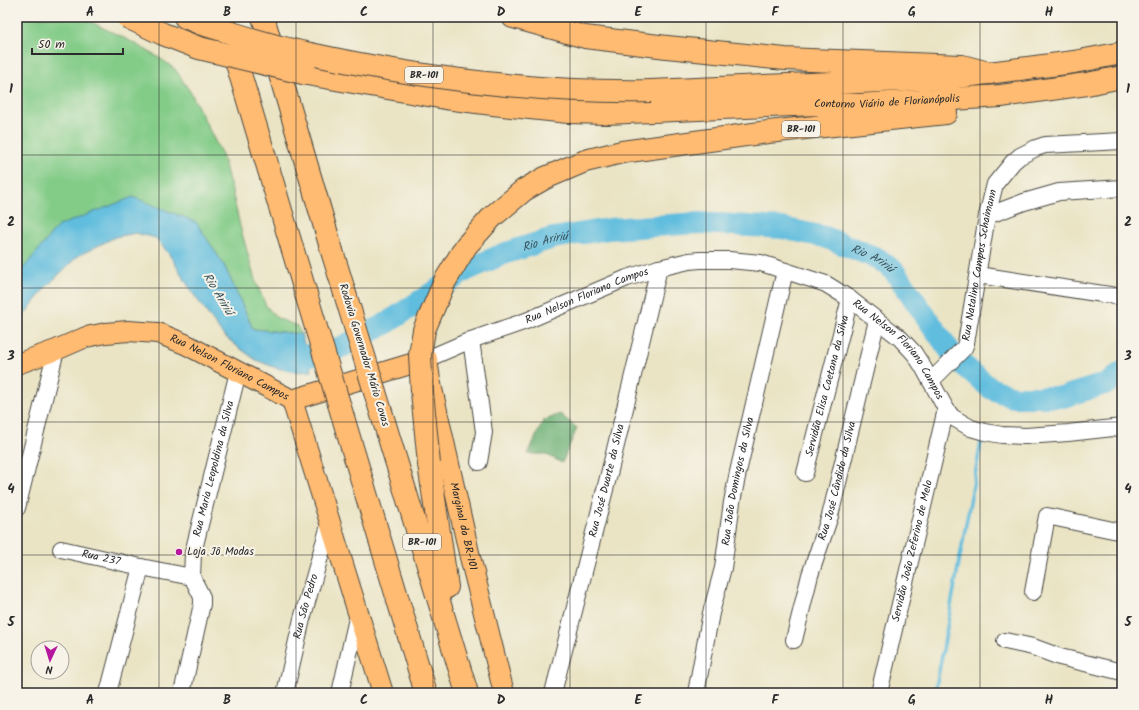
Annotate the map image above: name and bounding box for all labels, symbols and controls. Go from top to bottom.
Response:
text: A [86,2,94,23]
text: B [223,2,231,23]
text: C [360,2,368,23]
text: D [497,2,506,23]
text: E [634,2,642,23]
text: F [771,2,779,23]
text: G [908,2,916,23]
text: H [1045,2,1054,23]
scale bar [32,30,123,56]
text: 50 m [38,35,65,54]
road number: BR-101 [405,67,443,83]
text: 1 [9,79,13,100]
text: 1 [1126,79,1130,100]
street label: Contorno Viário de Florianópolis [814,90,961,114]
road number: BR-101 [782,121,820,137]
street label: Rua Natalino Campos Schaimann [957,187,1002,343]
text: 2 [7,212,15,233]
text: 2 [1124,212,1132,233]
water label: Rio Aririú [520,226,571,257]
water label: Rio Aririú [848,239,900,279]
street label: Rua Nelson Floriano Campos [522,263,651,329]
water label: Rio Aririú [198,269,239,321]
street label: Rodovia Governador Mário Covas [334,281,394,429]
street label: Rua Nelson Floriano Campos [848,295,949,404]
street label: Servidão Elisa Caetana da Silva [801,313,854,459]
street label: Rua Nelson Floriano Campos [167,330,292,406]
text: 3 [6,346,15,367]
text: 3 [1123,346,1132,367]
street label: Rua Maria Leopoldina da Silva [188,399,240,539]
street label: Rua João Domingos da Silva [717,415,760,547]
street label: Rua José Cândido da Silva [813,420,861,543]
street label: Rua José Duarte da Silva [584,422,630,539]
street label: Servidão João Zeferino de Melo [887,478,938,624]
text: 4 [7,479,15,500]
text: 4 [1124,479,1132,500]
street label: Marginal da BR-101 [444,481,482,572]
road number: BR-101 [403,534,441,550]
place label: Loja Jô Modas [187,543,254,561]
street label: Rua 237 [80,545,123,571]
marker: Loja Jô Modas [174,547,184,557]
street label: Rua São Pedro [289,572,324,641]
text: 5 [7,612,16,633]
text: 5 [1124,612,1133,633]
north arrow [30,640,70,680]
text: N [45,660,53,678]
text: A [86,690,94,710]
text: B [223,690,231,710]
text: C [360,690,368,710]
text: D [497,690,506,710]
text: E [634,690,642,710]
text: F [771,690,779,710]
text: G [908,690,916,710]
text: H [1045,690,1054,710]

